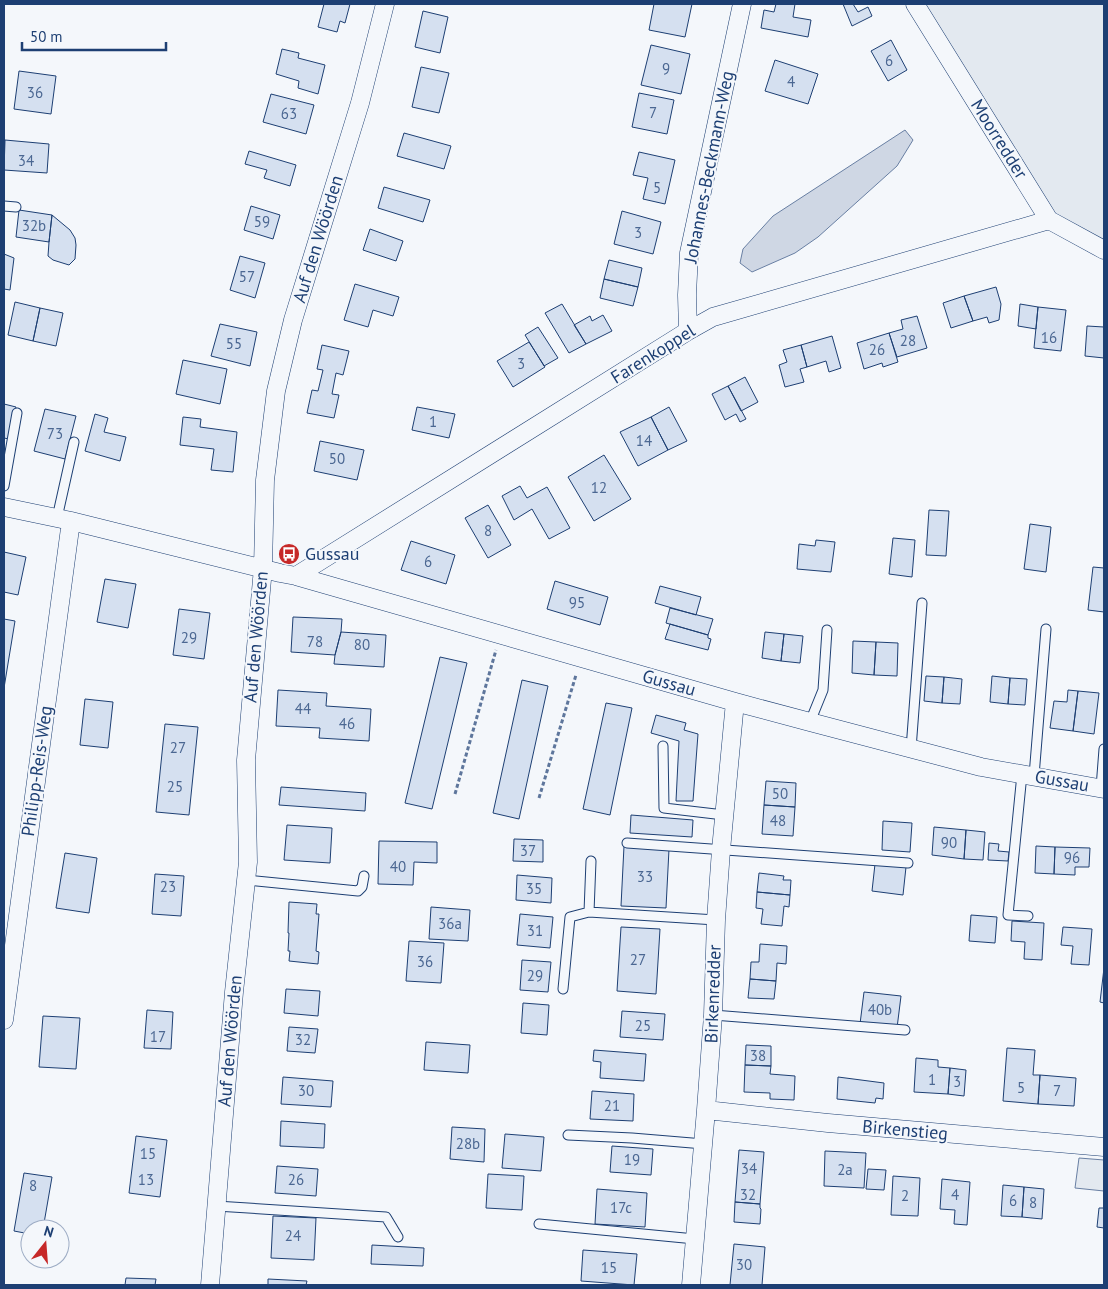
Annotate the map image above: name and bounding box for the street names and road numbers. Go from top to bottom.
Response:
street label: Johannes-Beckmann-Weg [678,69,738,266]
street label: Moorredder [966,95,1033,183]
street label: Auf den Wöörden [287,172,348,305]
street label: Farenkoppel [606,318,700,389]
street label: Auf den Wöörden [238,570,273,704]
street label: Gussau [640,664,699,701]
street label: Philipp-Reis-Weg [16,704,57,838]
street label: Gussau [1033,764,1091,797]
street label: Birkenredder [699,944,726,1044]
street label: Auf den Wöörden [212,974,247,1108]
street label: Birkenstieg [861,1114,949,1145]

